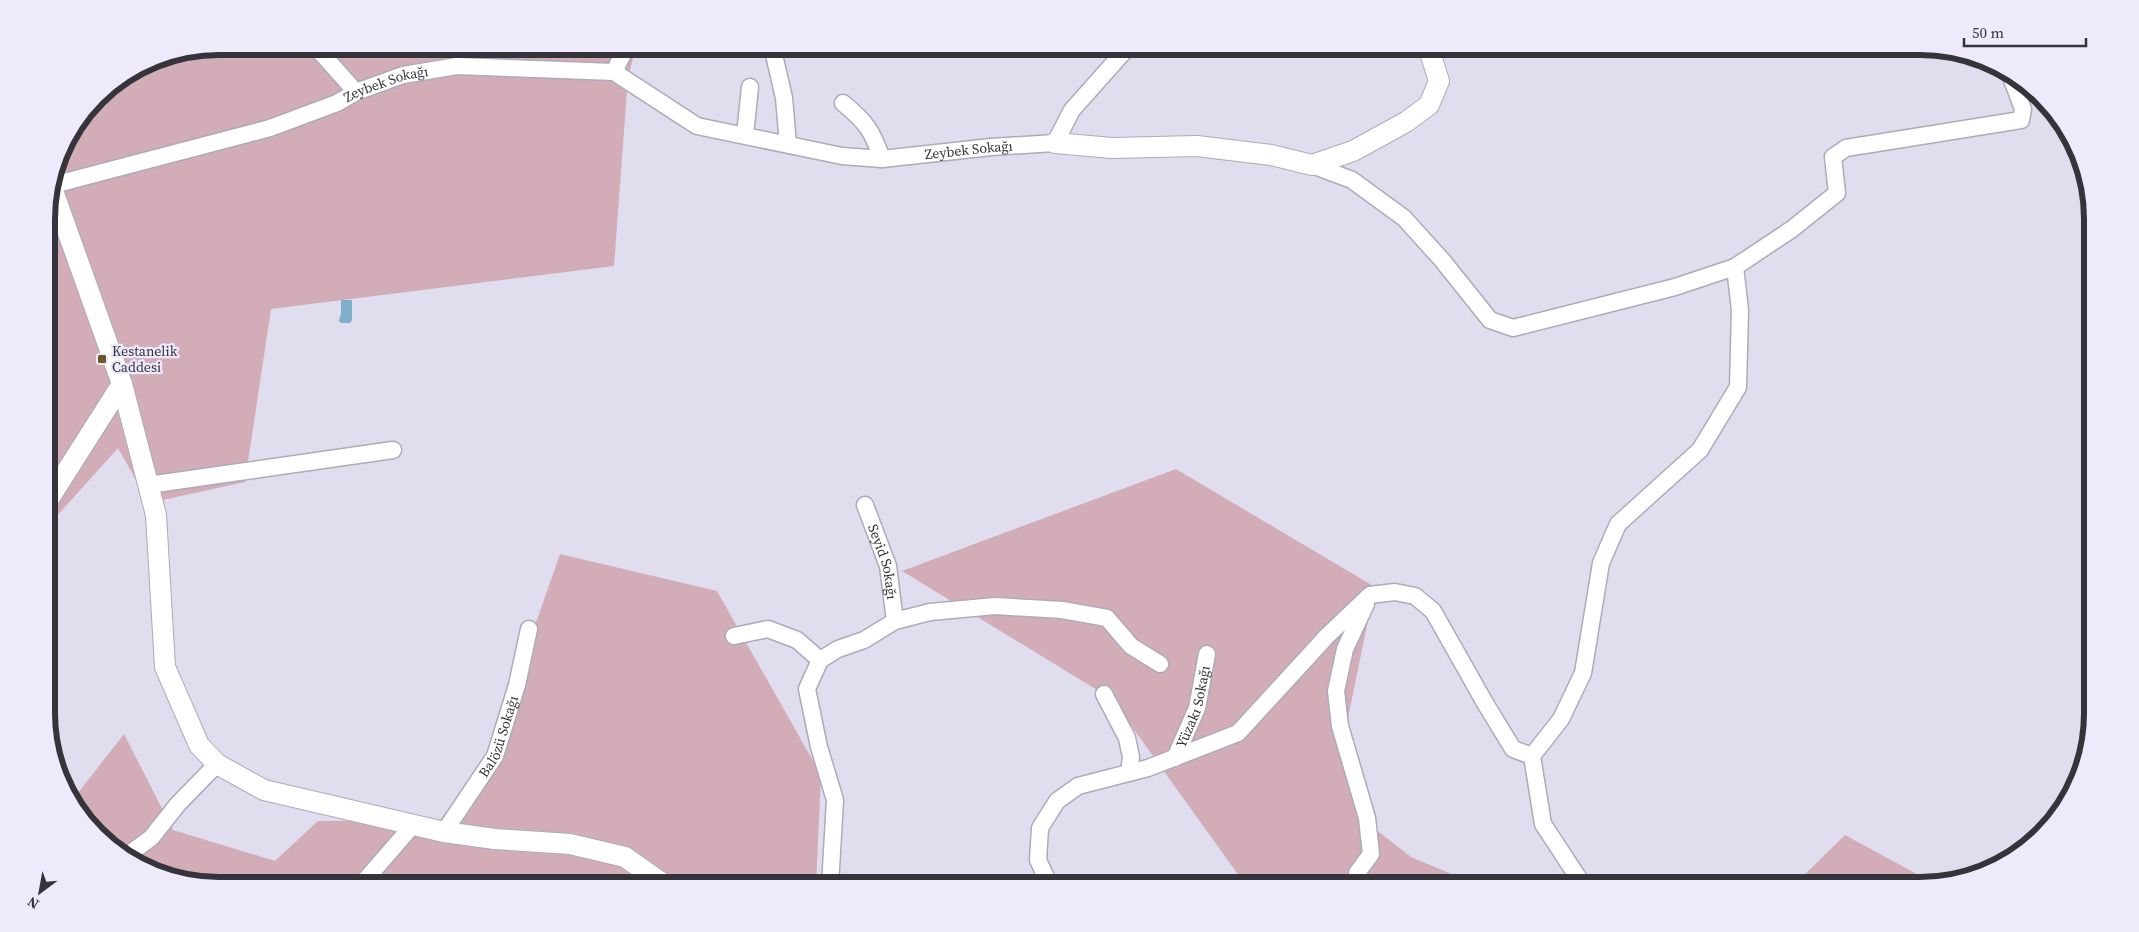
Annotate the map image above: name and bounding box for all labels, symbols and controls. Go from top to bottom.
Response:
scale bar [1964,15,2086,47]
text: 50 m [1972,22,2004,43]
street label: Zeybek Sokağı [340,61,430,107]
street label: Zeybek Sokağı [924,136,1013,164]
place label: Kestanelik Caddesi [112,341,178,377]
marker: Kestanelik Caddesi [96,353,108,365]
street label: Seyid Sokağı [863,521,902,601]
street label: Yüzakı Sokağı [1171,664,1215,751]
street label: Balözü Sokağı [473,693,523,781]
north arrow [15,867,65,917]
text: N [23,892,43,914]

